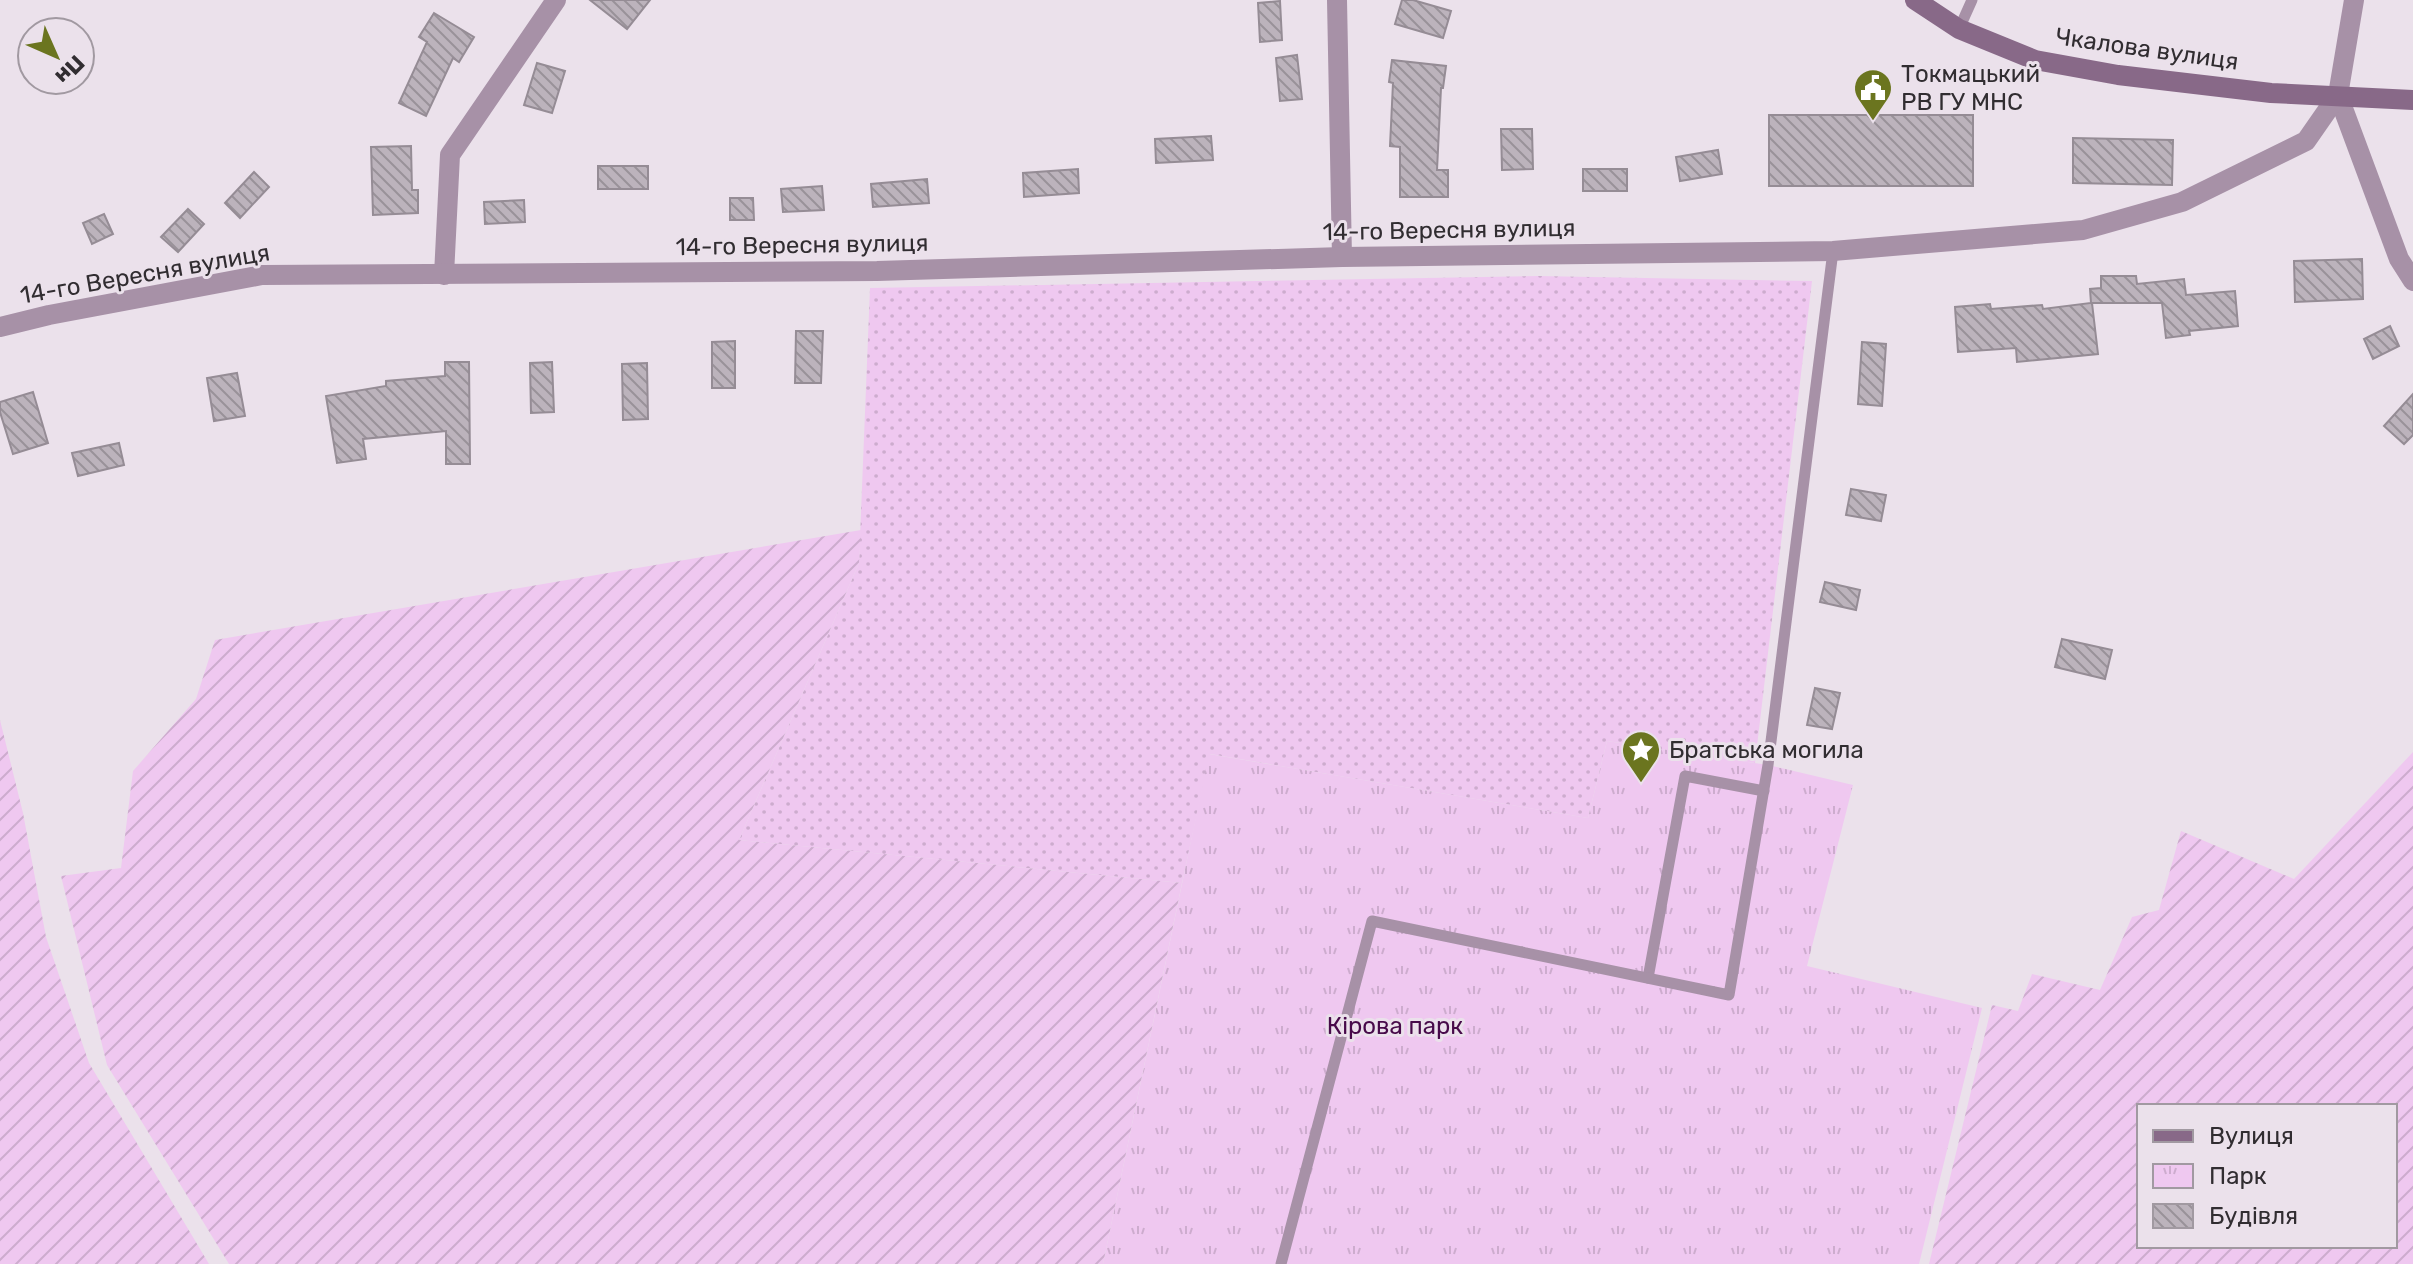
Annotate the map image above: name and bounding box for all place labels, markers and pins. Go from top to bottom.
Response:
place label: Токмацький РВ ГУ МНС [1901,60,2040,116]
public building icon: Токмацький РВ ГУ МНС [1852,67,1894,122]
place icon: Братська могила [1620,729,1662,784]
place label: Братська могила [1669,736,1864,764]

